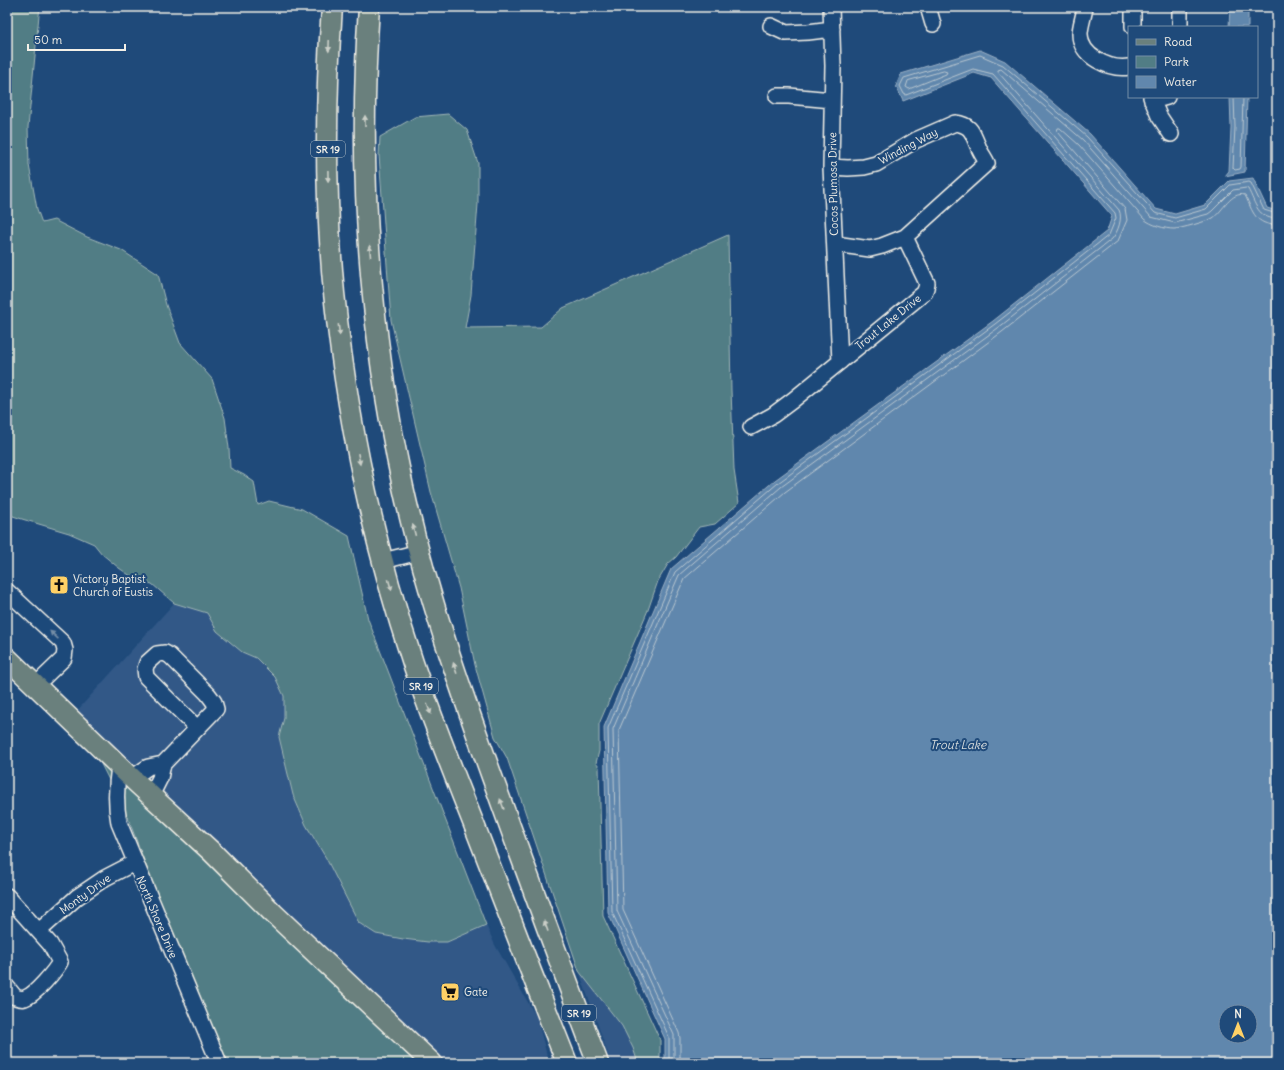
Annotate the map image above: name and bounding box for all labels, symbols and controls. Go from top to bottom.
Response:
scale bar [28,26,125,52]
legend [1128,26,1258,98]
text: 50 m [34,32,63,47]
text: Road [1164,34,1192,49]
one-way arrow [326,40,333,52]
text: Park [1164,54,1189,69]
text: Water [1164,74,1197,89]
one-way arrow [362,114,368,127]
street label: Winding Way [876,125,940,167]
street label: Cocos Plumosa Drive [825,132,841,236]
road number: SR 19 [311,141,345,157]
one-way arrow [325,170,331,183]
one-way arrow [366,245,373,257]
street label: Trout Lake Drive [852,291,924,353]
one-way arrow [336,324,342,336]
one-way arrow [357,452,363,465]
one-way arrow [410,524,416,536]
place label: Victory Baptist Church of Eustis [73,572,153,599]
church icon: Victory Baptist Church of Eustis [48,574,70,596]
one-way arrow [387,579,393,591]
one-way arrow [48,630,59,639]
one-way arrow [451,662,457,674]
road number: SR 19 [404,678,438,694]
one-way arrow [427,703,433,715]
water label: Trout Lake [930,737,988,752]
one-way arrow [499,798,505,810]
street label: Monty Drive [57,871,113,917]
street label: North Shore Drive [133,874,181,960]
one-way arrow [543,920,549,932]
supermarket icon: Gate [439,981,461,1003]
place label: Gate [464,985,488,999]
north arrow [1218,1004,1258,1044]
road number: SR 19 [562,1005,596,1021]
text: N [1234,1007,1242,1021]

